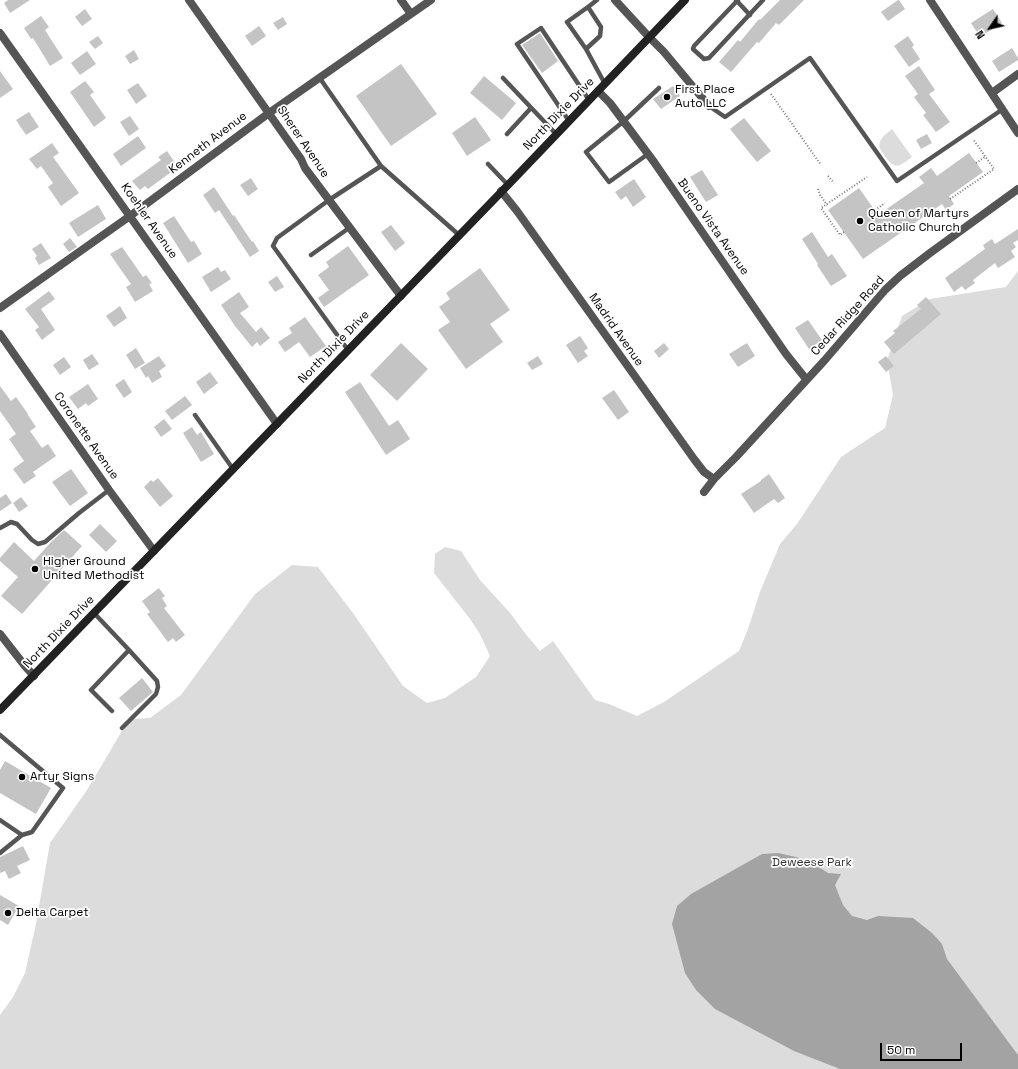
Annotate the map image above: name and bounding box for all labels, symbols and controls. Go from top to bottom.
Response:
north arrow [970,8,1010,48]
text: N [972,28,988,42]
street label: North Dixie Drive [521,75,597,153]
place label: First Place Auto LLC [675,83,735,111]
marker: First Place Auto LLC [662,92,672,102]
street label: Sherer Avenue [274,103,332,181]
street label: Kenneth Avenue [166,109,250,177]
street label: Bueno Vista Avenue [674,176,752,278]
street label: Koehler Avenue [118,180,180,262]
place label: Queen of Martyrs Catholic Church [868,207,969,235]
marker: Queen of Martyrs Catholic Church [855,216,865,226]
street label: Cedar Ridge Road [808,273,888,359]
street label: Madrid Avenue [586,291,646,369]
street label: North Dixie Drive [296,308,372,386]
street label: Coronette Avenue [50,390,122,482]
place label: Higher Ground United Methodist [43,555,144,583]
marker: Higher Ground United Methodist [30,564,40,574]
street label: North Dixie Drive [21,593,97,671]
place label: Artyr Signs [30,770,94,784]
marker: Artyr Signs [17,772,27,782]
park label: Deweese Park [772,856,852,870]
place label: Delta Carpet [16,906,89,920]
marker: Delta Carpet [3,908,13,918]
scale bar [882,1035,964,1061]
text: 50 m [887,1042,915,1058]

